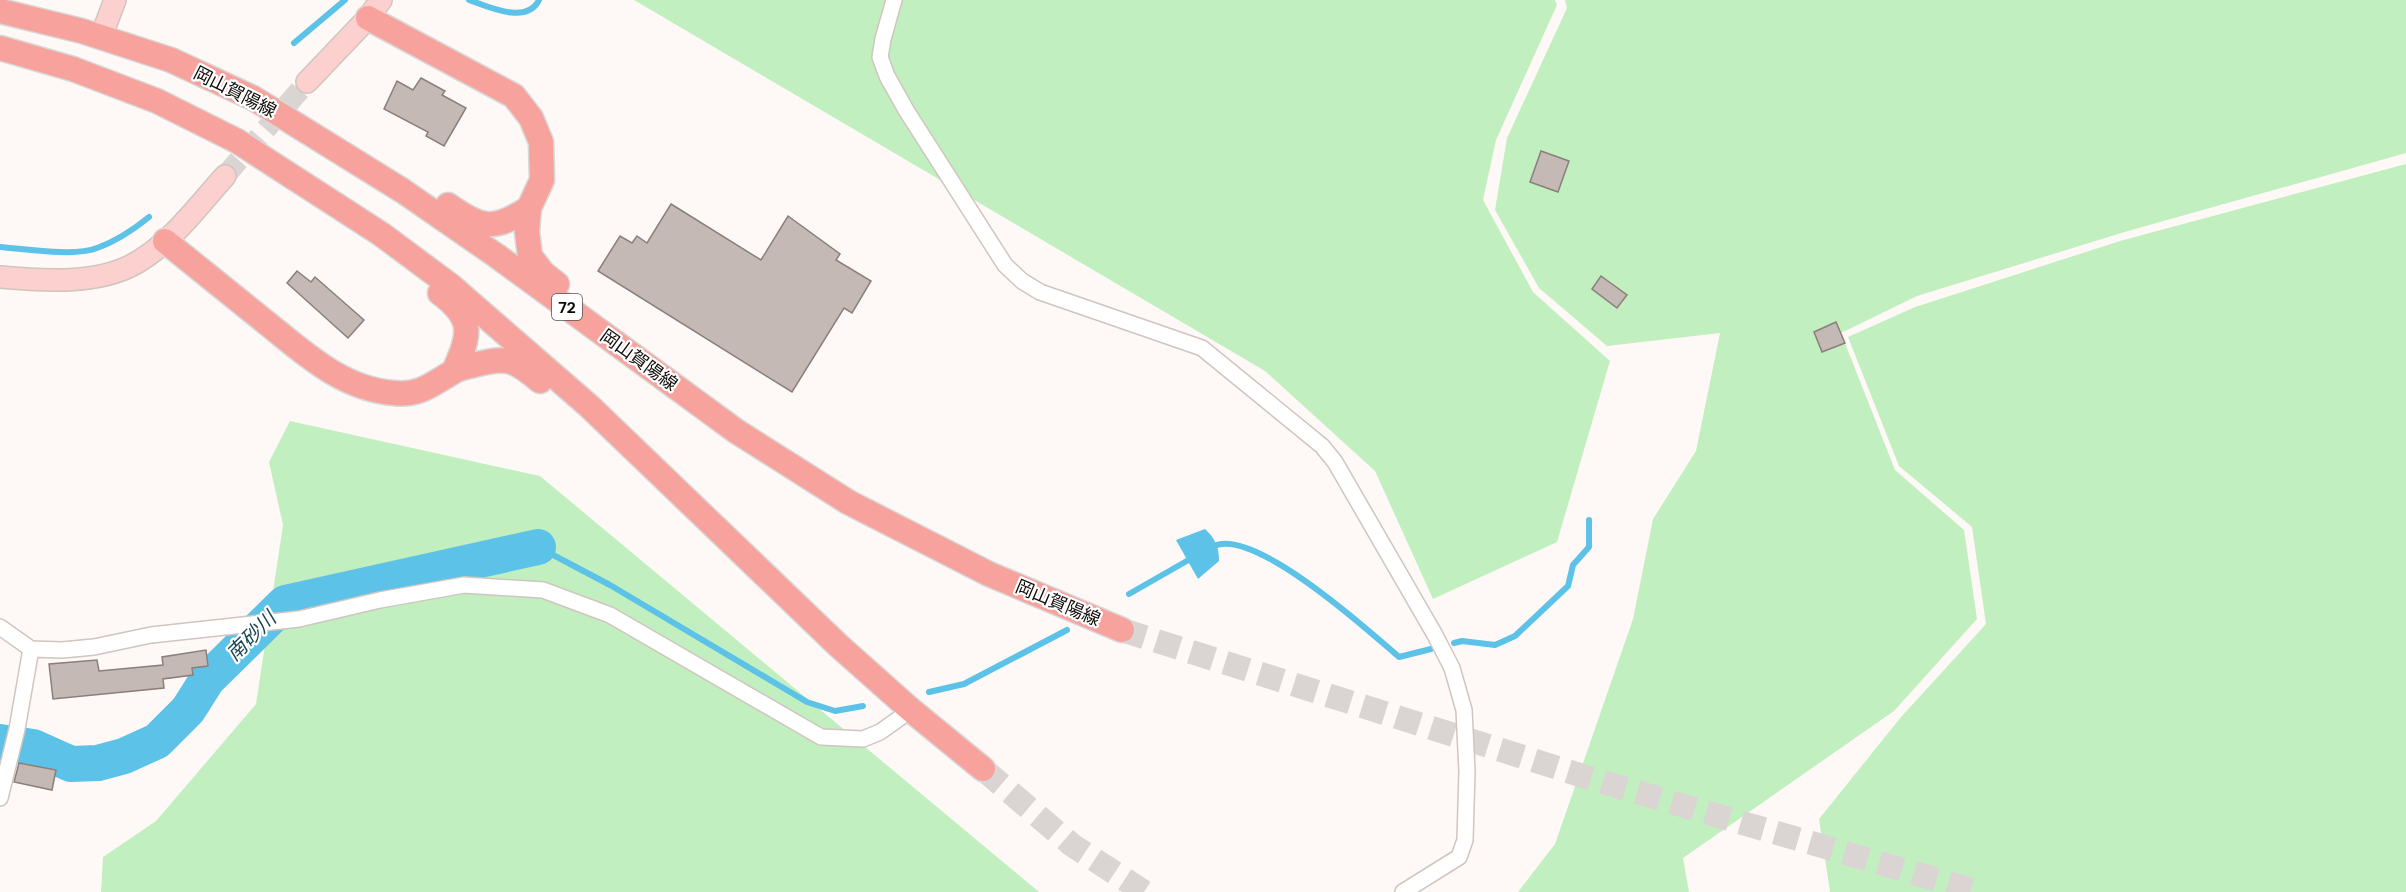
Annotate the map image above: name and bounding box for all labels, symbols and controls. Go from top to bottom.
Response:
street label: 岡山賀陽線 [189,61,281,123]
road number: 72 [552,294,582,320]
street label: 岡山賀陽線 [596,324,682,396]
street label: 岡山賀陽線 [1012,574,1104,632]
water label: 南砂川 [221,604,283,666]

